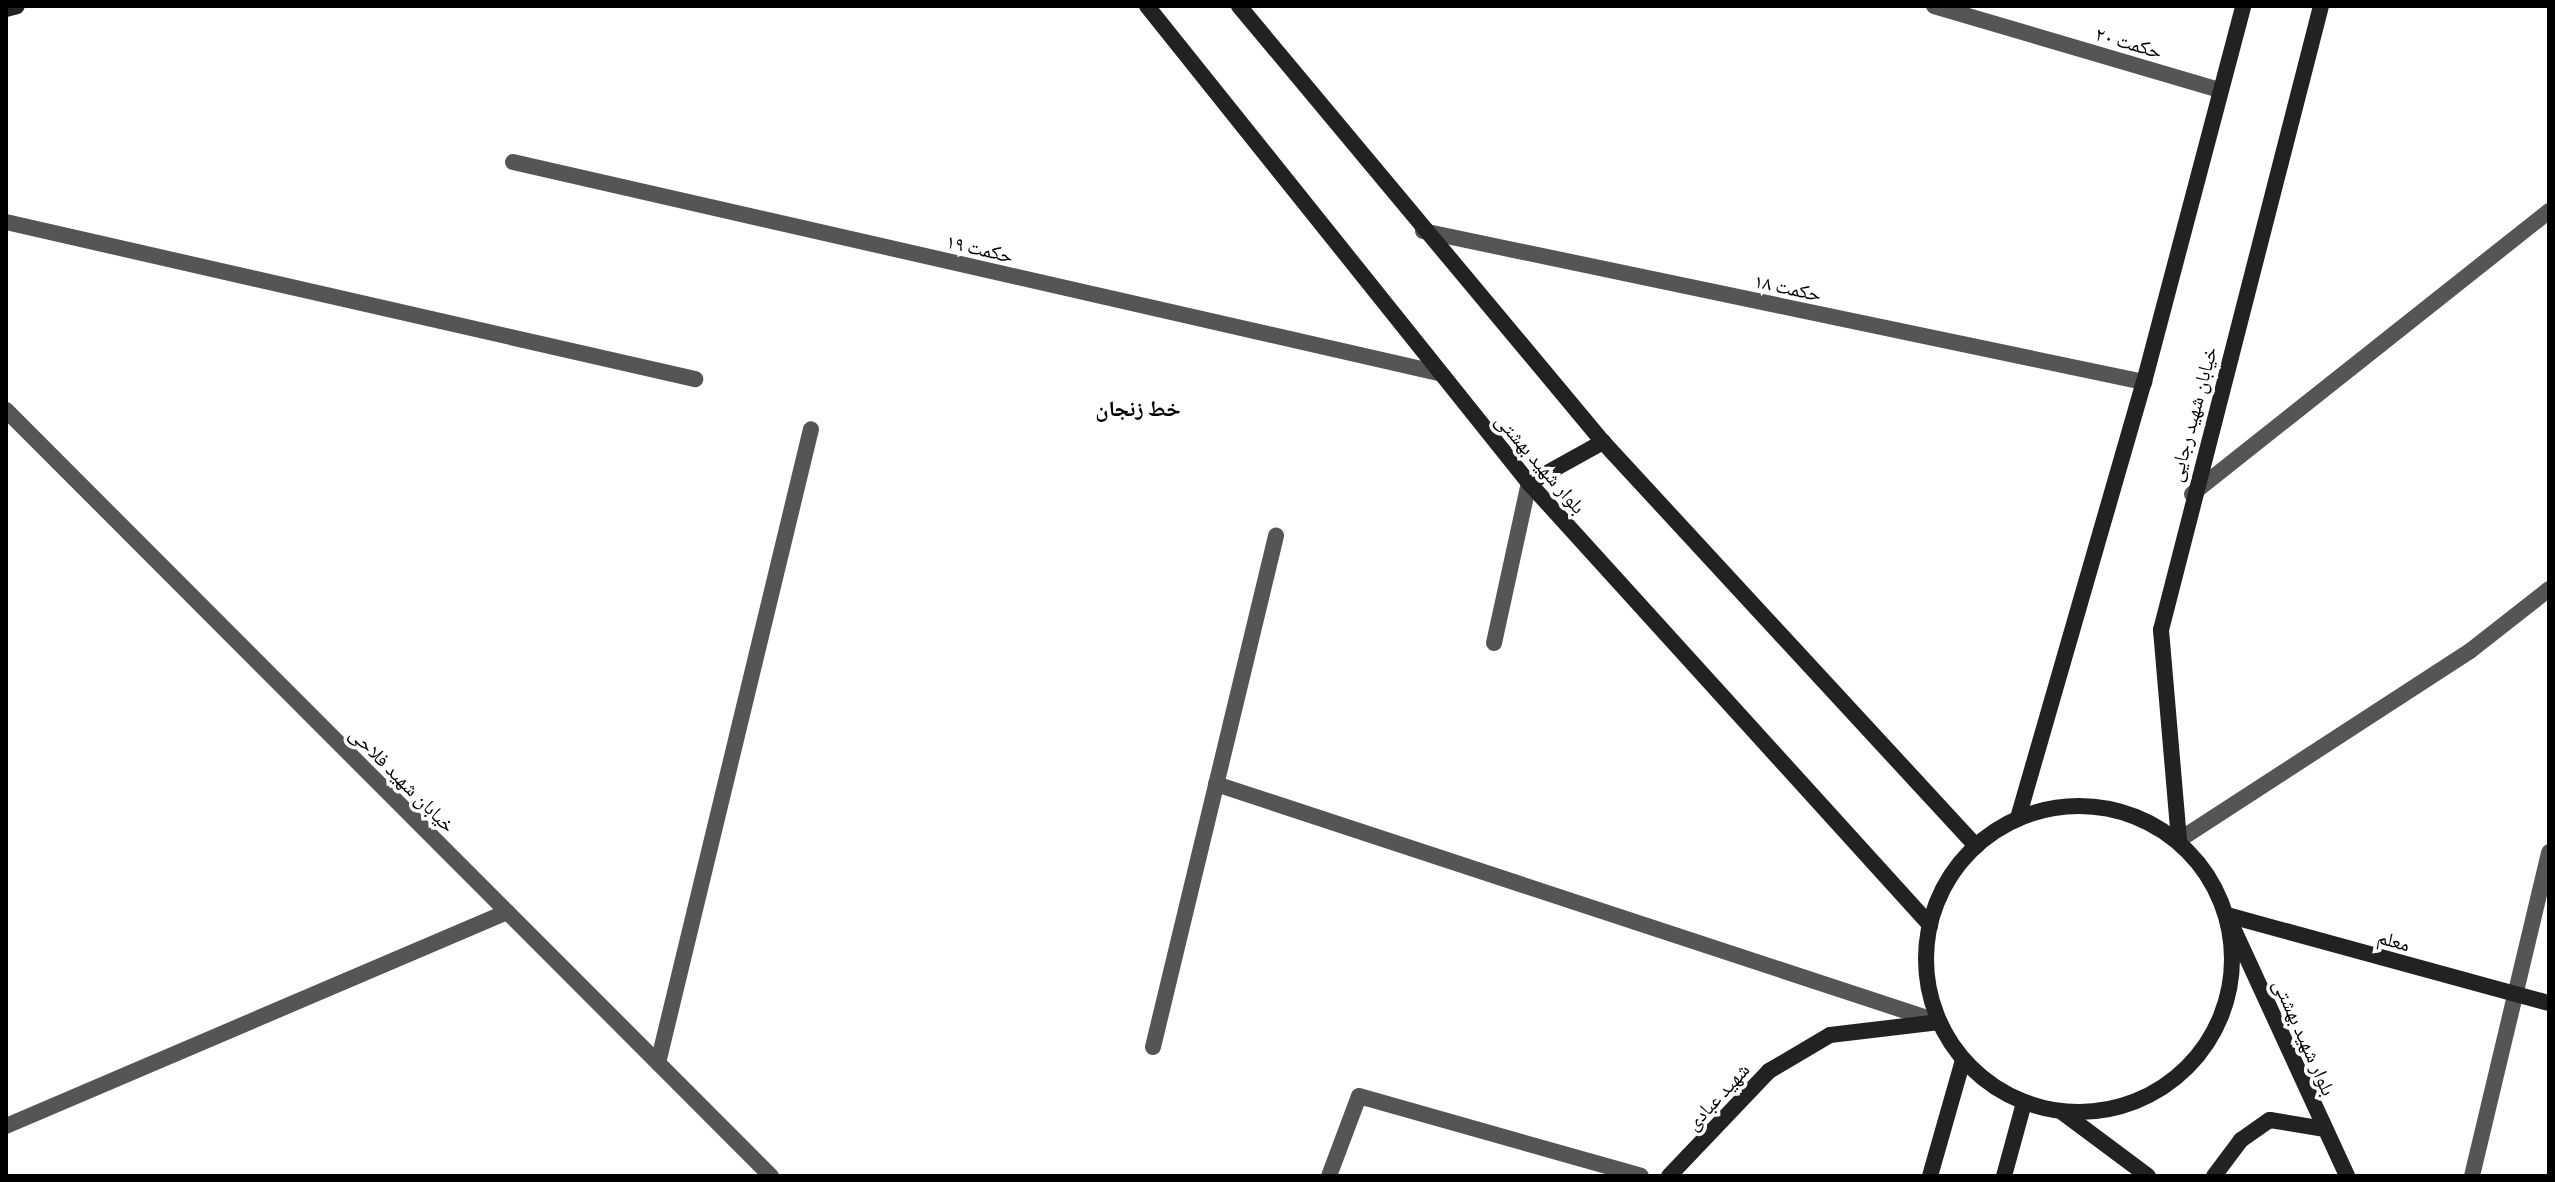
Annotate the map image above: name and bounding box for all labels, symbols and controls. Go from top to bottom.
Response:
street label: حکمت ۲۰ [2093,21,2165,63]
street label: حکمت ۱۹ [944,229,1016,267]
street label: حکمت ۱۸ [1752,268,1824,306]
street label: خیابان شهید رجایی [2162,344,2222,484]
district label: خط زنجان [1095,395,1181,421]
street label: بلوار شهید بهشتی [1491,408,1591,518]
street label: خیابان شهید فلاحی [345,721,461,837]
street label: معلم [2375,924,2413,956]
street label: بلوار شهید بهشتی [2269,975,2341,1099]
street label: شهید عبادی [1680,1057,1754,1135]

